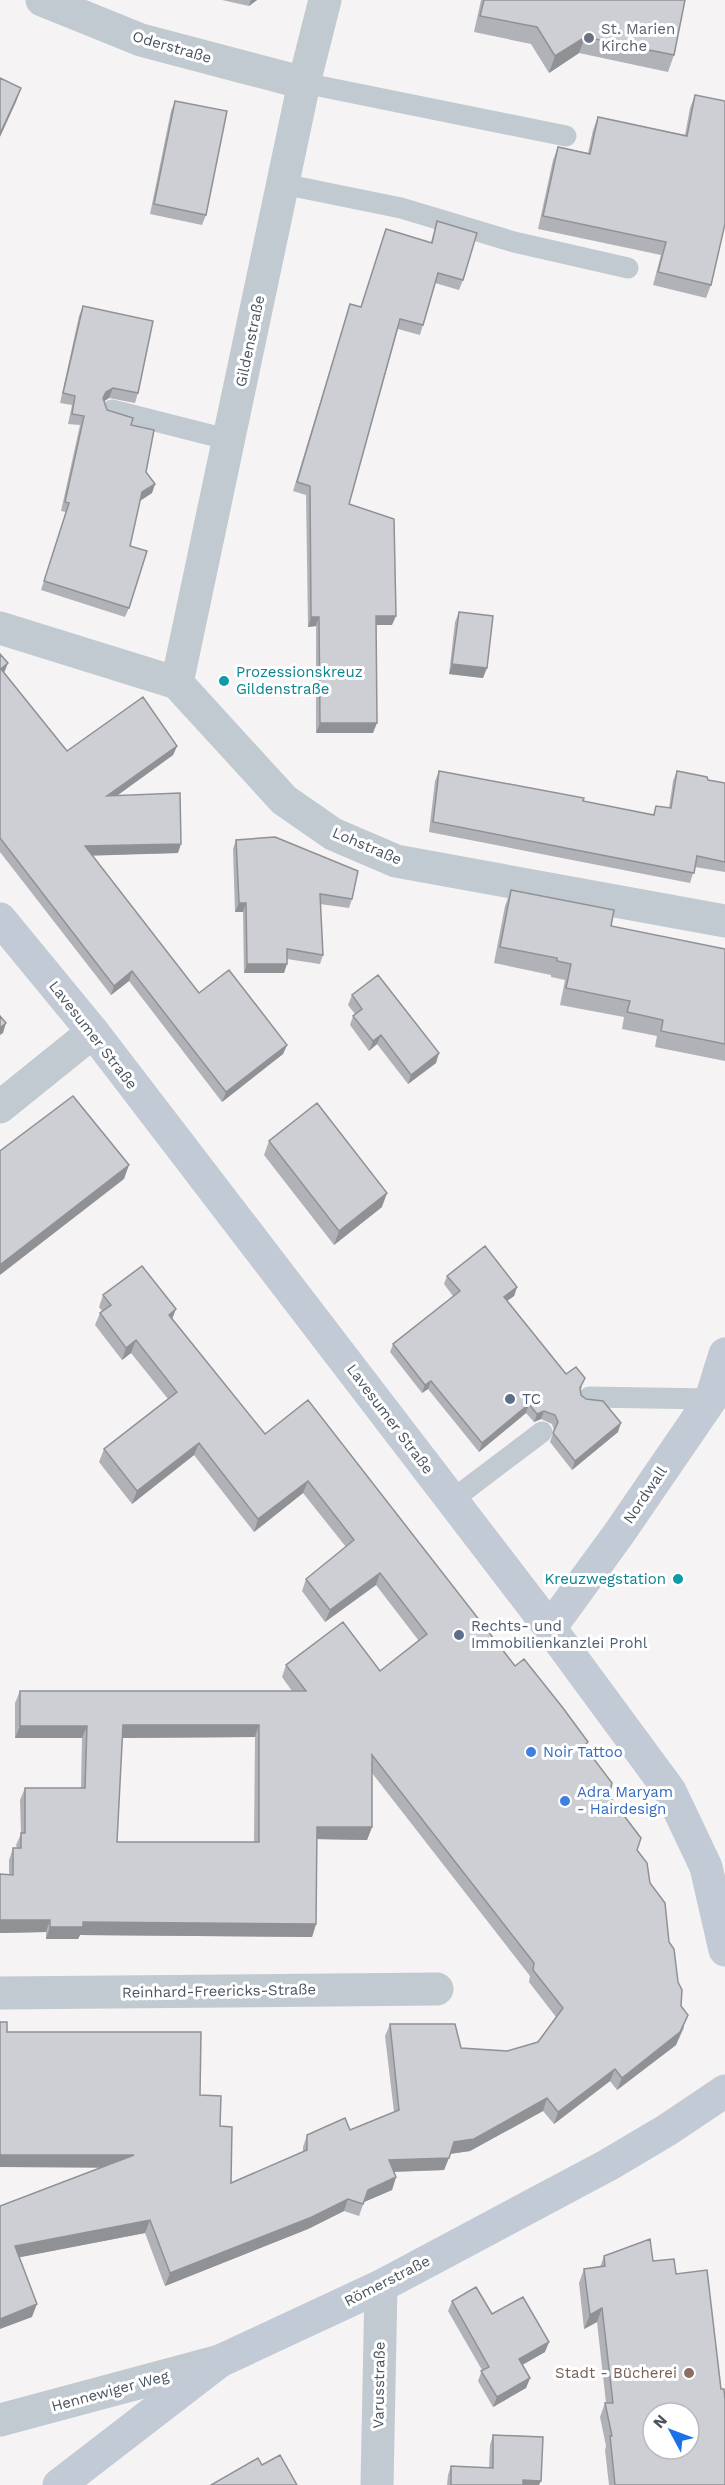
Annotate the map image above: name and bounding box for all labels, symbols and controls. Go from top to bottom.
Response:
place label: St. Marien Kirche [601,20,675,55]
street label: Oderstraße [130,27,214,67]
marker: St. Marien Kirche [582,31,596,45]
street label: Gildenstraße [231,293,269,389]
place label: Prozessionskreuz Gildenstraße [236,663,363,698]
marker: Prozessionskreuz Gildenstraße [217,674,231,688]
street label: Lohstraße [330,823,404,869]
street label: Lavesumer Straße [45,977,141,1093]
street label: Lavesumer Straße [343,1361,437,1477]
place label: TC [522,1390,541,1408]
marker: TC [503,1392,517,1406]
street label: Nordwall [619,1463,671,1527]
place label: Kreuzwegstation [544,1570,666,1588]
marker: Kreuzwegstation [671,1572,685,1586]
place label: Rechts- und Immobilienkanzlei Prohl [471,1617,648,1652]
marker: Rechts- und Immobilienkanzlei Prohl [452,1628,466,1642]
place label: Noir Tattoo [543,1743,623,1761]
marker: Noir Tattoo [524,1745,538,1759]
place label: Adra Maryam - Hairdesign [577,1783,673,1818]
marker: Adra Maryam - Hairdesign [558,1794,572,1808]
street label: Reinhard-Freericks-Straße [122,1980,316,2002]
street label: Römerstraße [341,2252,433,2310]
street label: Varusstraße [369,2341,389,2429]
place label: Stadt - Bücherei [555,2364,677,2382]
marker: Stadt - Bücherei [682,2366,696,2380]
street label: Hennewiger Weg [49,2367,171,2415]
north arrow [641,2401,701,2461]
text: N [649,2411,671,2432]

